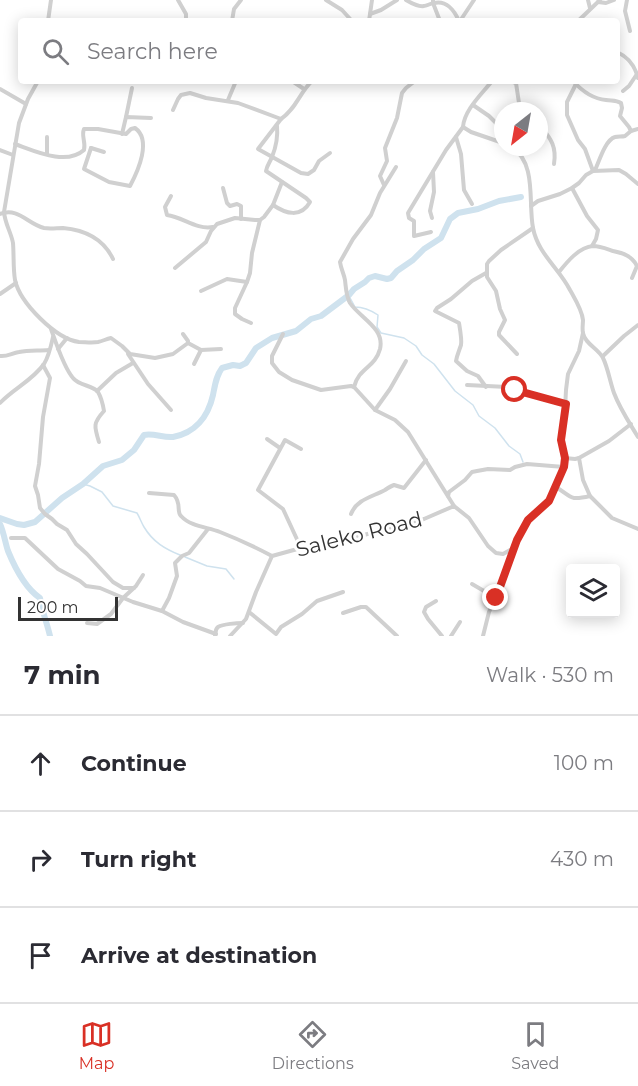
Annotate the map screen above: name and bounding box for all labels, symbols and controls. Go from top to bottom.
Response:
search box [18,18,620,84]
icon: search [39,35,72,68]
text: Search here [87,38,218,65]
north arrow [494,102,548,156]
route start [501,376,527,402]
street label: Saleko Road [293,506,425,562]
map controls [566,564,620,618]
button: layers [566,564,620,618]
route end [482,584,508,610]
scale bar [18,594,118,622]
text: 200 m [27,598,78,617]
text: 7 min [24,659,101,691]
text: Walk · 530 m [486,663,614,687]
icon: ahead [24,747,57,780]
text: Continue [81,750,187,777]
text: 100 m [554,751,614,775]
icon: right [24,843,57,876]
text: Turn right [81,846,196,873]
text: 430 m [550,847,614,871]
icon: arrive [24,939,57,972]
text: Arrive at destination [81,942,317,969]
tab: Map [79,1018,114,1073]
tab: Directions [272,1018,354,1073]
tab: Saved [511,1018,559,1073]

